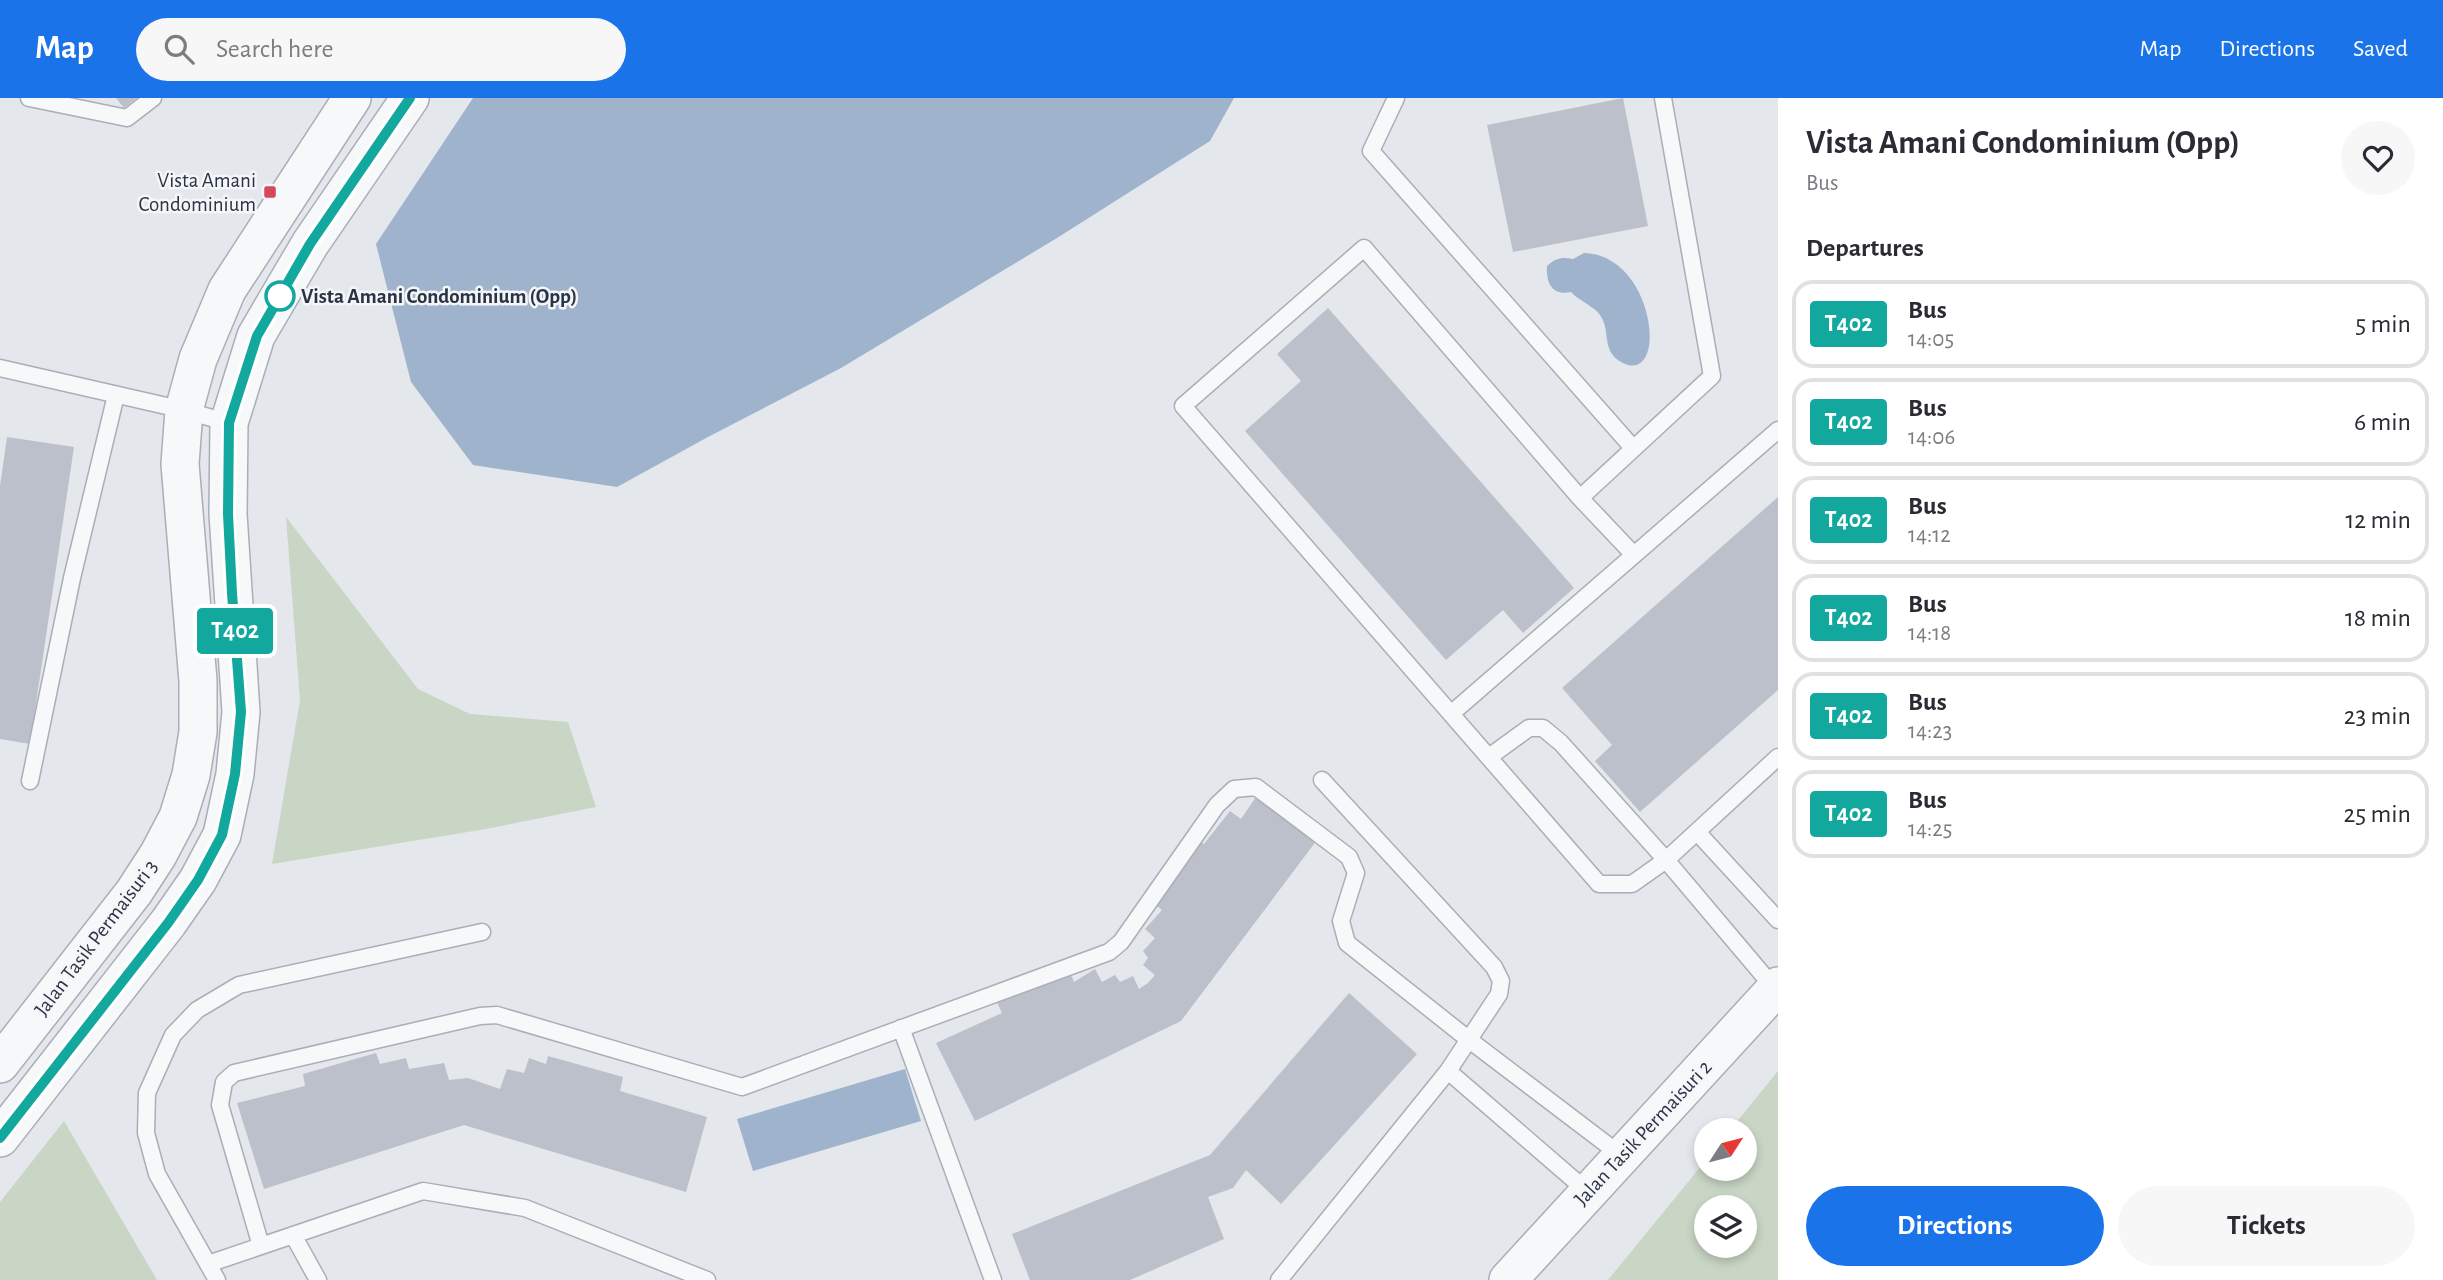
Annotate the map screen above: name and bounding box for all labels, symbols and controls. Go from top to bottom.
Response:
search box [136,18,626,81]
icon: search [160,30,198,68]
text: Map [35,32,94,65]
text: Search here [216,36,334,62]
text: Map [2139,37,2181,61]
text: Directions [2219,37,2315,61]
text: Saved [2353,37,2408,61]
button: heart [2341,121,2415,195]
text: Vista Amani Condominium (Opp) [1806,127,2240,160]
place label: Vista Amani Condominium [138,170,256,215]
text: Bus [1806,172,1839,195]
marker: Vista Amani Condominium [262,184,278,200]
text: Departures [1806,235,1924,261]
marker: Vista Amani Condominium (Opp) [265,281,295,311]
place label: Vista Amani Condominium (Opp) [301,286,577,307]
text: Bus [1908,297,1947,323]
text: 5 min [2355,311,2411,337]
text: T402 [1825,312,1872,336]
text: 14:05 [1908,328,1954,351]
text: Bus [1908,395,1947,421]
text: 6 min [2354,409,2411,435]
text: T402 [1825,410,1872,434]
text: 14:06 [1908,426,1955,449]
text: Bus [1908,493,1947,519]
text: 12 min [2345,507,2411,533]
text: T402 [1825,508,1872,532]
text: 14:12 [1908,524,1951,547]
text: Bus [1908,591,1947,617]
text: 18 min [2345,605,2411,631]
text: T402 [1825,606,1872,630]
line badge: T402 [186,608,284,654]
text: T402 [211,619,259,643]
text: 14:18 [1908,622,1951,645]
text: Bus [1908,689,1947,715]
text: 23 min [2344,703,2411,729]
text: T402 [1825,704,1872,728]
text: 14:23 [1908,720,1952,743]
text: Bus [1908,787,1947,813]
text: 25 min [2344,801,2411,827]
text: T402 [1825,802,1872,826]
text: 14:25 [1908,818,1952,841]
street label: Jalan Tasik Permaisuri 3 [31,856,161,1020]
street label: Jalan Tasik Permaisuri 2 [1570,1056,1716,1210]
north arrow [1694,1118,1757,1181]
map controls [1694,1118,1757,1258]
button: Directions [1806,1186,2104,1266]
button: Tickets [2118,1186,2415,1266]
button: layers [1694,1195,1757,1258]

